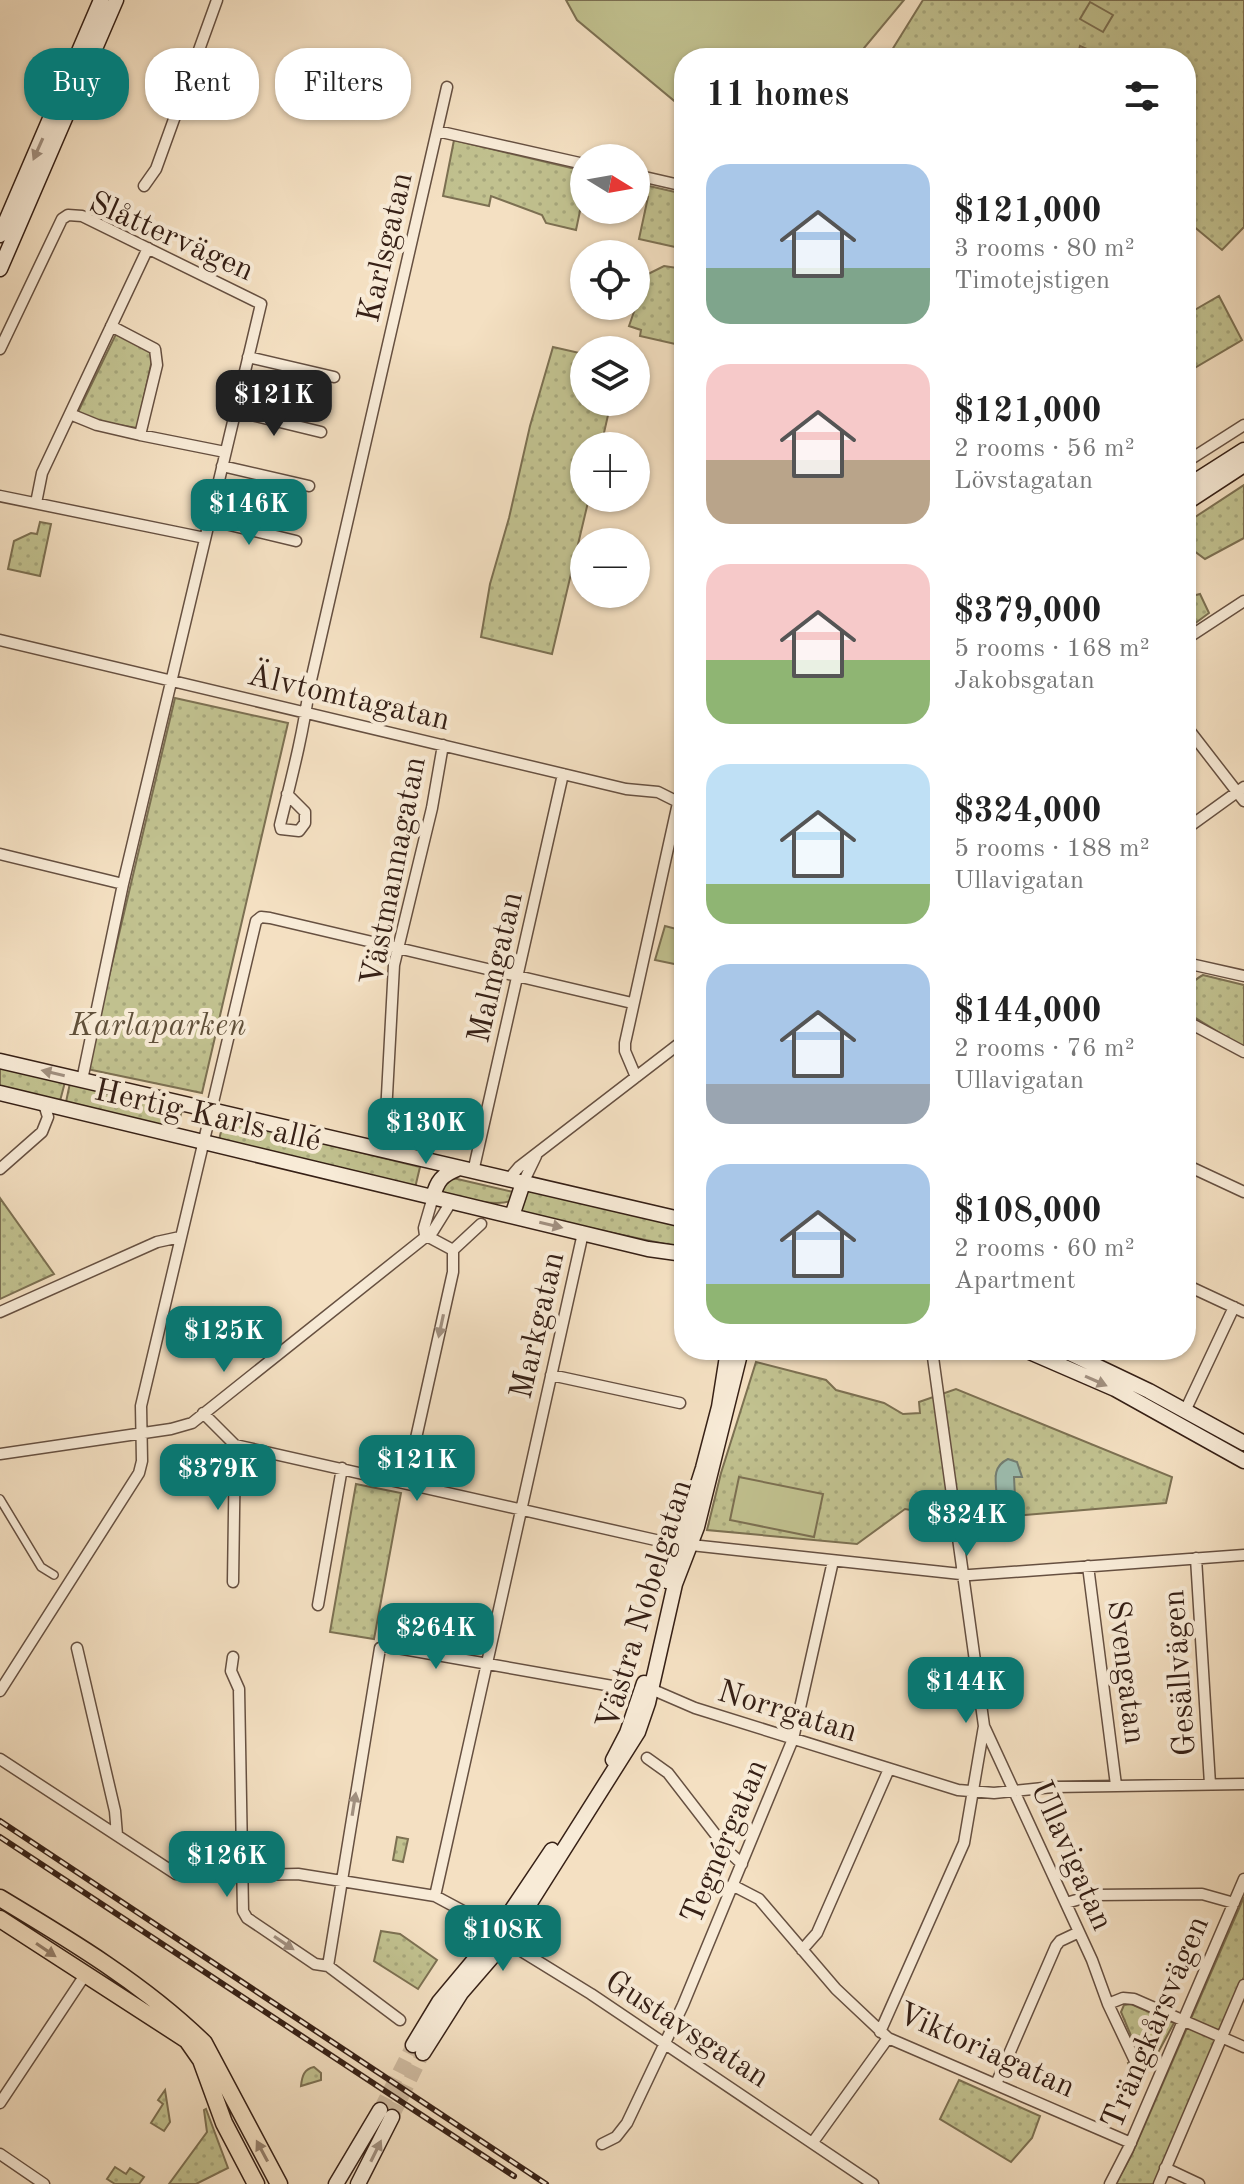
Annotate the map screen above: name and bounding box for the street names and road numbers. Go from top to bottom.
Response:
street label: Karlsgatan [354,170,420,326]
street label: Slåttervägen [84,187,258,288]
street label: Älvtomtagatan [244,655,454,738]
street label: Västmannagatan [357,754,433,989]
street label: Malmgatan [464,889,530,1046]
street label: Hertig Karls allé [91,1075,324,1159]
street label: Markgatan [506,1249,571,1402]
street label: Västra Nobelgatan [593,1476,699,1734]
street label: Gesällvägen [1159,1588,1203,1757]
street label: Svengatan [1100,1599,1150,1746]
street label: Norrgatan [714,1676,861,1749]
street label: Tegnérgatan [677,1755,775,1929]
street label: Ullavigatan [1023,1777,1117,1936]
street label: Trängkårsvägen [1098,1912,1216,2134]
street label: Gustavsgatan [599,1966,774,2095]
street label: Viktoriagatan [892,1998,1079,2105]

